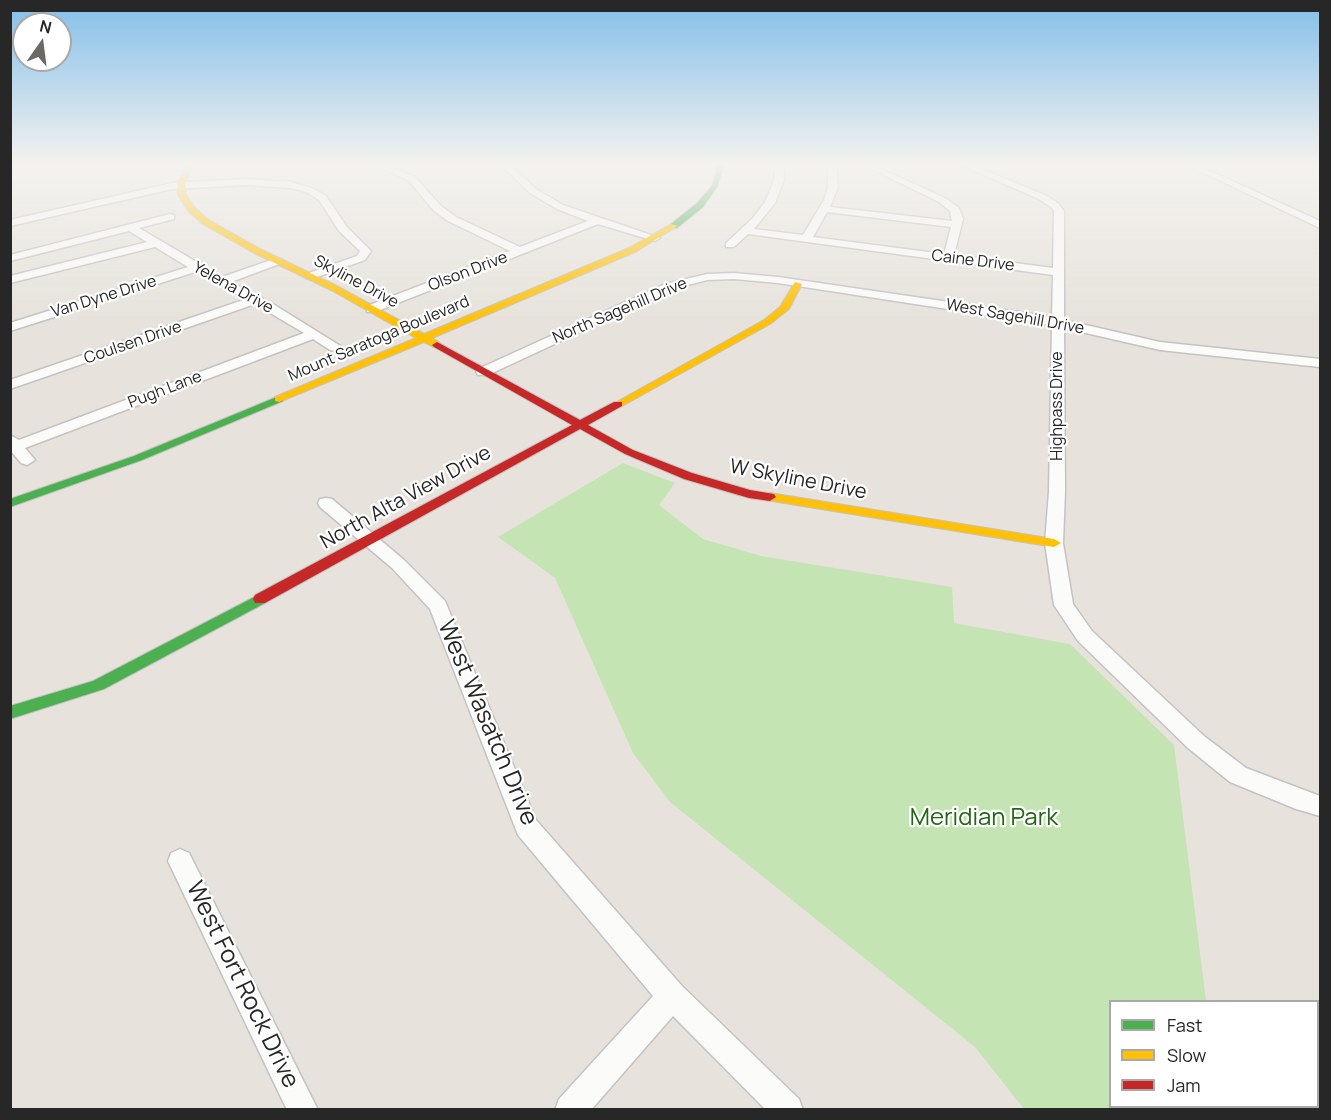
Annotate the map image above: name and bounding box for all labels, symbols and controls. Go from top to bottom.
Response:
north arrow [12,12,72,72]
text: N [38,14,54,39]
street label: Caine Drive [930,246,1016,276]
street label: Olson Drive [426,248,510,296]
street label: Skyline Drive [310,252,402,312]
street label: Yelena Drive [190,258,276,318]
street label: Van Dyne Drive [49,272,159,322]
street label: North Sagehill Drive [550,274,690,348]
street label: Mount Saratoga Boulevard [286,292,472,386]
street label: West Sagehill Drive [944,295,1086,339]
street label: Coulsen Drive [82,317,184,369]
street label: Highpass Drive [1048,351,1068,461]
street label: Pugh Lane [126,367,204,413]
street label: North Alta View Drive [317,441,495,555]
street label: W Skyline Drive [727,455,869,505]
street label: West Wasatch Drive [431,616,543,830]
park label: Meridian Park [910,804,1058,832]
street label: West Fort Rock Drive [179,877,305,1093]
legend [1109,1000,1319,1108]
text: Fast [1167,1013,1202,1037]
text: Slow [1167,1043,1206,1067]
text: Jam [1167,1073,1201,1097]

